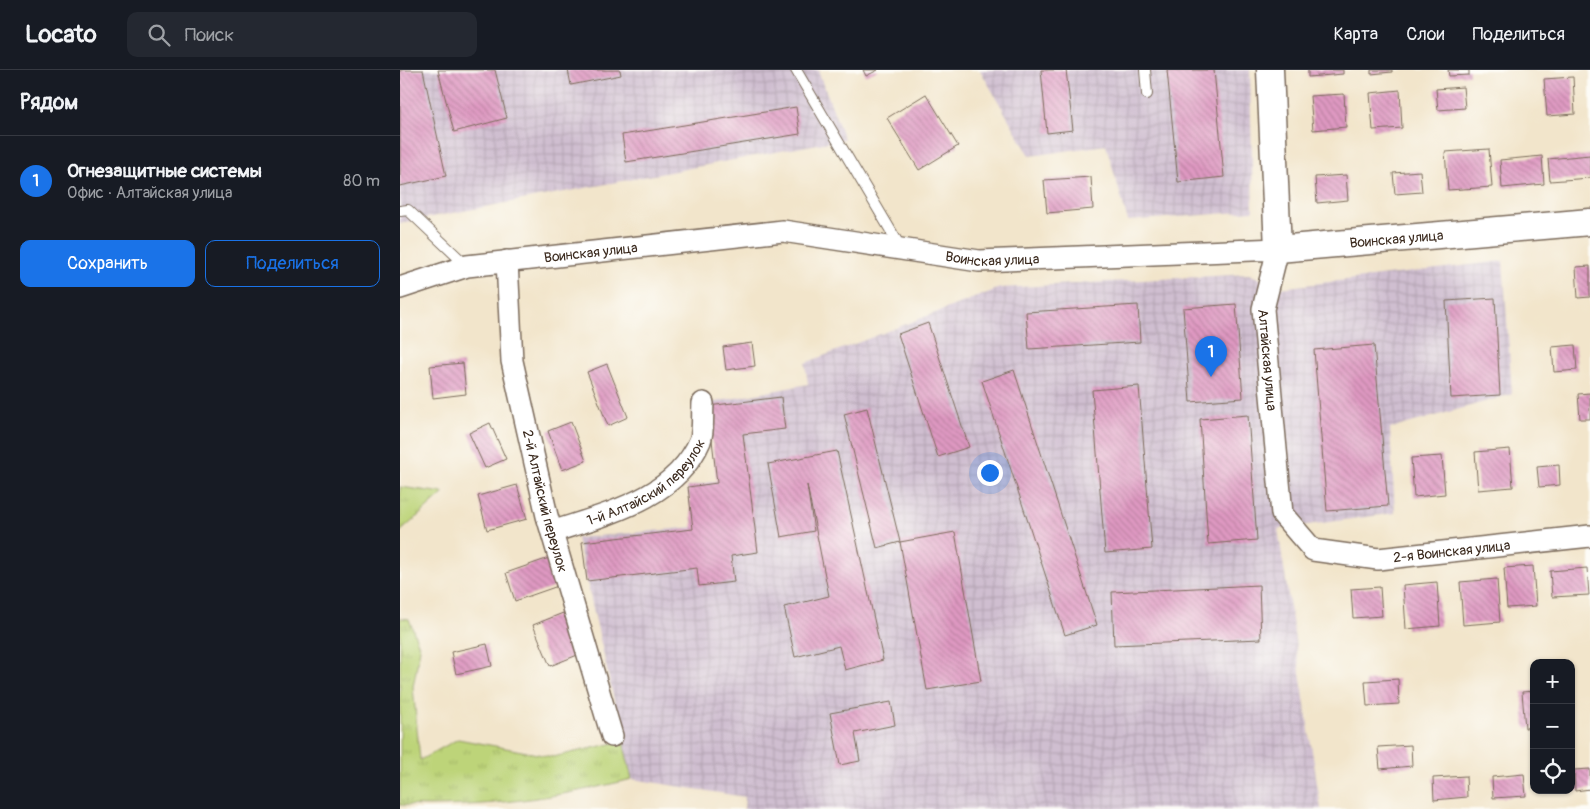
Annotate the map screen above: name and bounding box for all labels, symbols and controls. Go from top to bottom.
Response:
search box [127,12,477,57]
text: Locato [25,20,97,49]
icon: search [145,21,173,49]
text: Поиск [185,23,234,47]
text: Карта [1334,23,1378,46]
text: Слои [1406,23,1444,46]
text: Поделиться [1472,23,1565,46]
text: Рядом [20,89,78,116]
text: Огнезащитные системы [67,159,262,183]
text: 1 [33,171,39,191]
text: 80 m [343,171,380,191]
text: Офис · Алтайская улица [67,183,232,203]
street label: Воинская улица [1349,226,1444,251]
street label: Воинская улица [543,239,638,266]
button: Сохранить [20,240,195,287]
button: Поделиться [205,240,380,287]
street label: Воинская улица [944,247,1040,270]
street label: Алтайская улица [1255,308,1281,412]
pin: 1 [1195,336,1227,377]
street label: 2-й Алтайский переулок [519,428,572,574]
street label: 1-й Алтайский переулок [585,436,708,529]
your location [977,460,1003,486]
street label: 2-я Воинская улица [1392,536,1511,566]
map controls [1530,659,1575,794]
button: + [1530,659,1575,704]
button: − [1530,704,1575,749]
button: locate [1530,749,1575,794]

